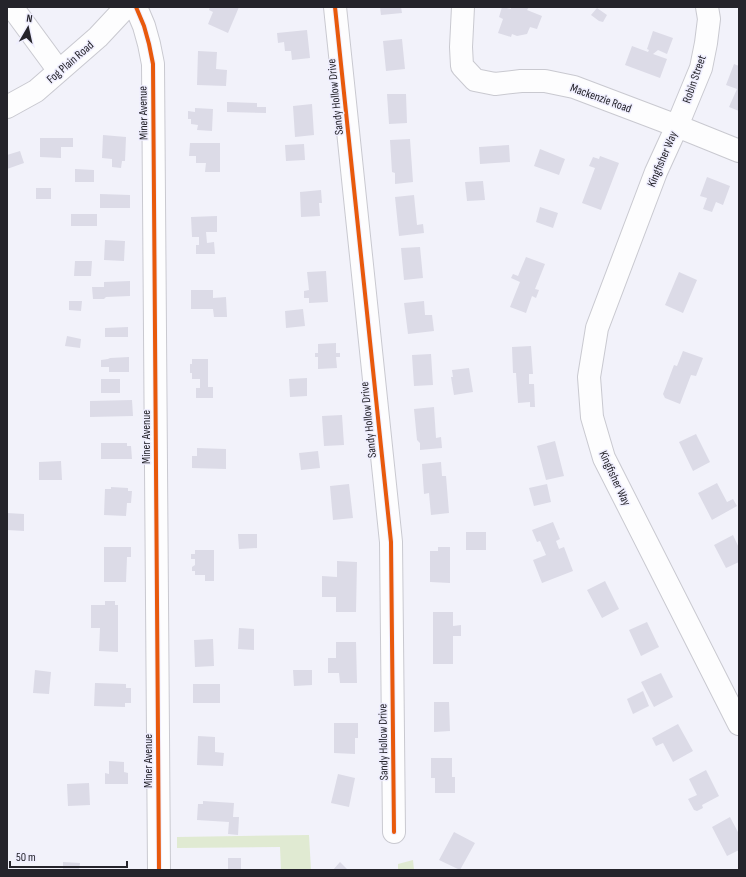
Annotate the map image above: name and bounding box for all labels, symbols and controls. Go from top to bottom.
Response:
north arrow [8,8,48,48]
text: N [26,12,34,26]
street label: Fog Plain Road [44,38,97,87]
street label: Robin Street [679,53,710,105]
street label: Sandy Hollow Drive [324,58,347,136]
street label: Mackenzie Road [568,80,634,116]
street label: Miner Avenue [136,86,151,140]
street label: Kingfisher Way [644,129,681,189]
street label: Sandy Hollow Drive [357,381,380,459]
street label: Miner Avenue [139,410,154,464]
street label: Kingfisher Way [595,448,634,509]
street label: Sandy Hollow Drive [375,703,392,780]
street label: Miner Avenue [141,734,156,788]
scale bar [10,843,127,869]
text: 50 m [16,850,36,865]

